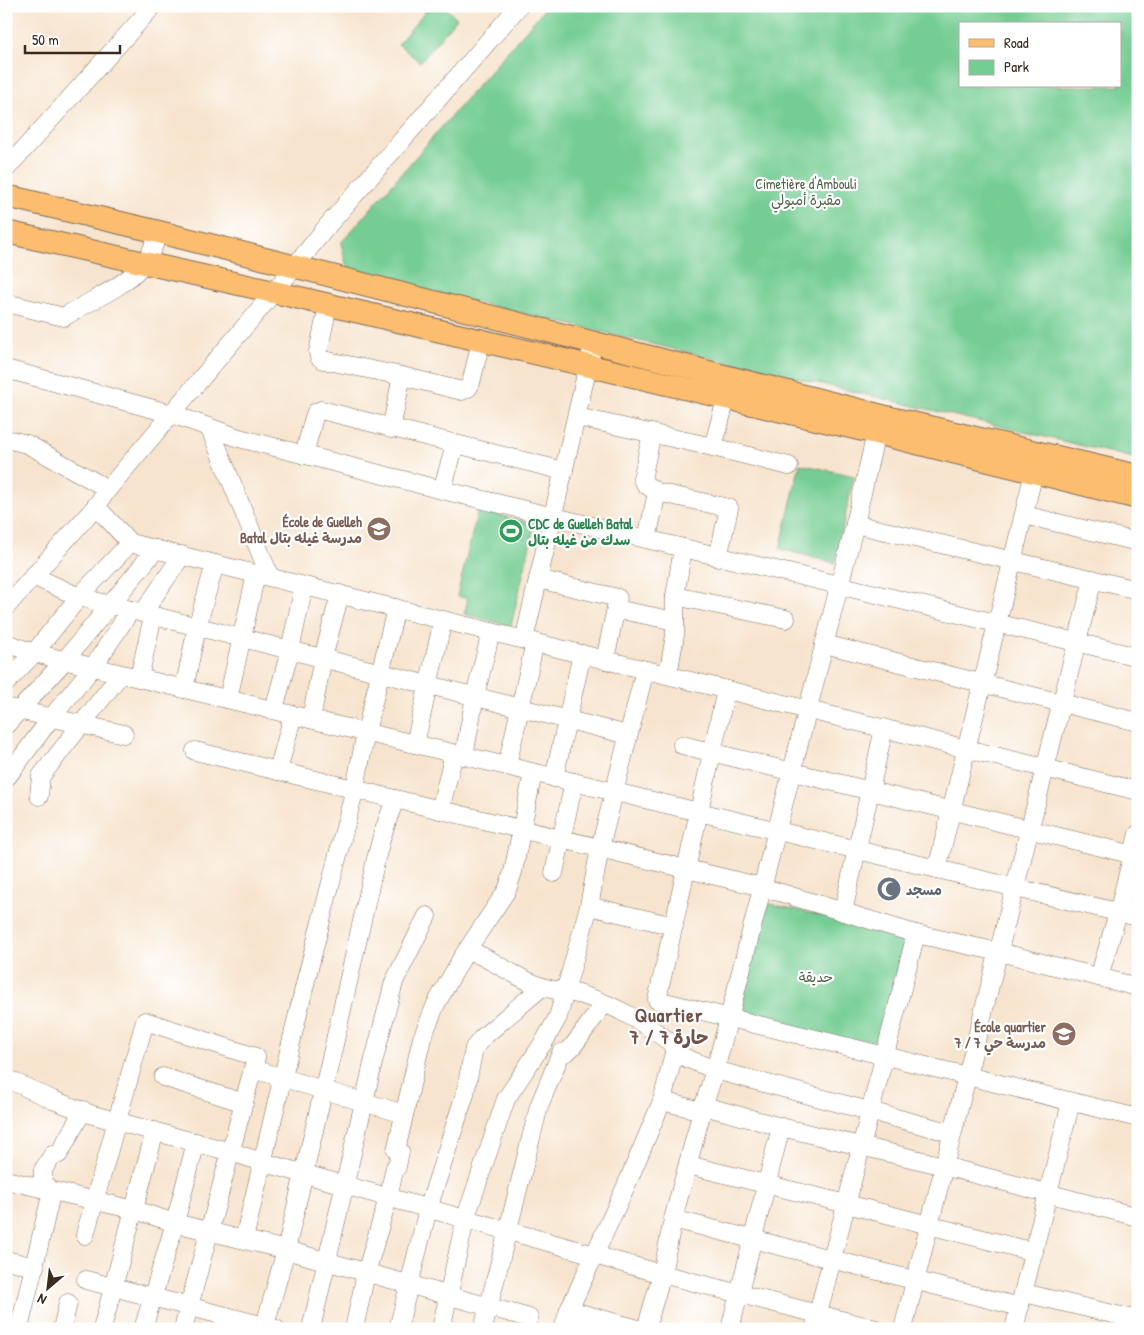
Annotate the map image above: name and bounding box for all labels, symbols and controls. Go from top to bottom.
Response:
scale bar [25,22,120,54]
legend [959,22,1122,88]
text: 50 m [32,29,59,50]
text: Road [1004,32,1029,53]
text: Park [1004,56,1029,77]
park label: Cimetière d'Ambouli مقبرة أمبولي [755,174,857,213]
place label: École de Guelleh Batal مدرسة غيله بتال [240,512,362,547]
place label: CDC de Guelleh Batal سدك من غيله بتال [528,514,633,549]
school or university icon: École de Guelleh Batal مدرسة غيله بتال [366,516,392,542]
sports icon: CDC de Guelleh Batal سدك من غيله بتال [498,518,524,544]
mosque icon: مسجد [876,876,902,902]
place label: مسجد [906,880,942,899]
park label: حديقة [799,967,833,986]
district label: Quartier 7 / حارة 7 [628,1002,709,1050]
place label: École quartier 7 / مدرسة حي 7 [954,1017,1047,1056]
school or university icon: École quartier 7 / مدرسة حي 7 [1051,1021,1077,1047]
north arrow [22,1262,72,1312]
text: N [33,1290,49,1310]

